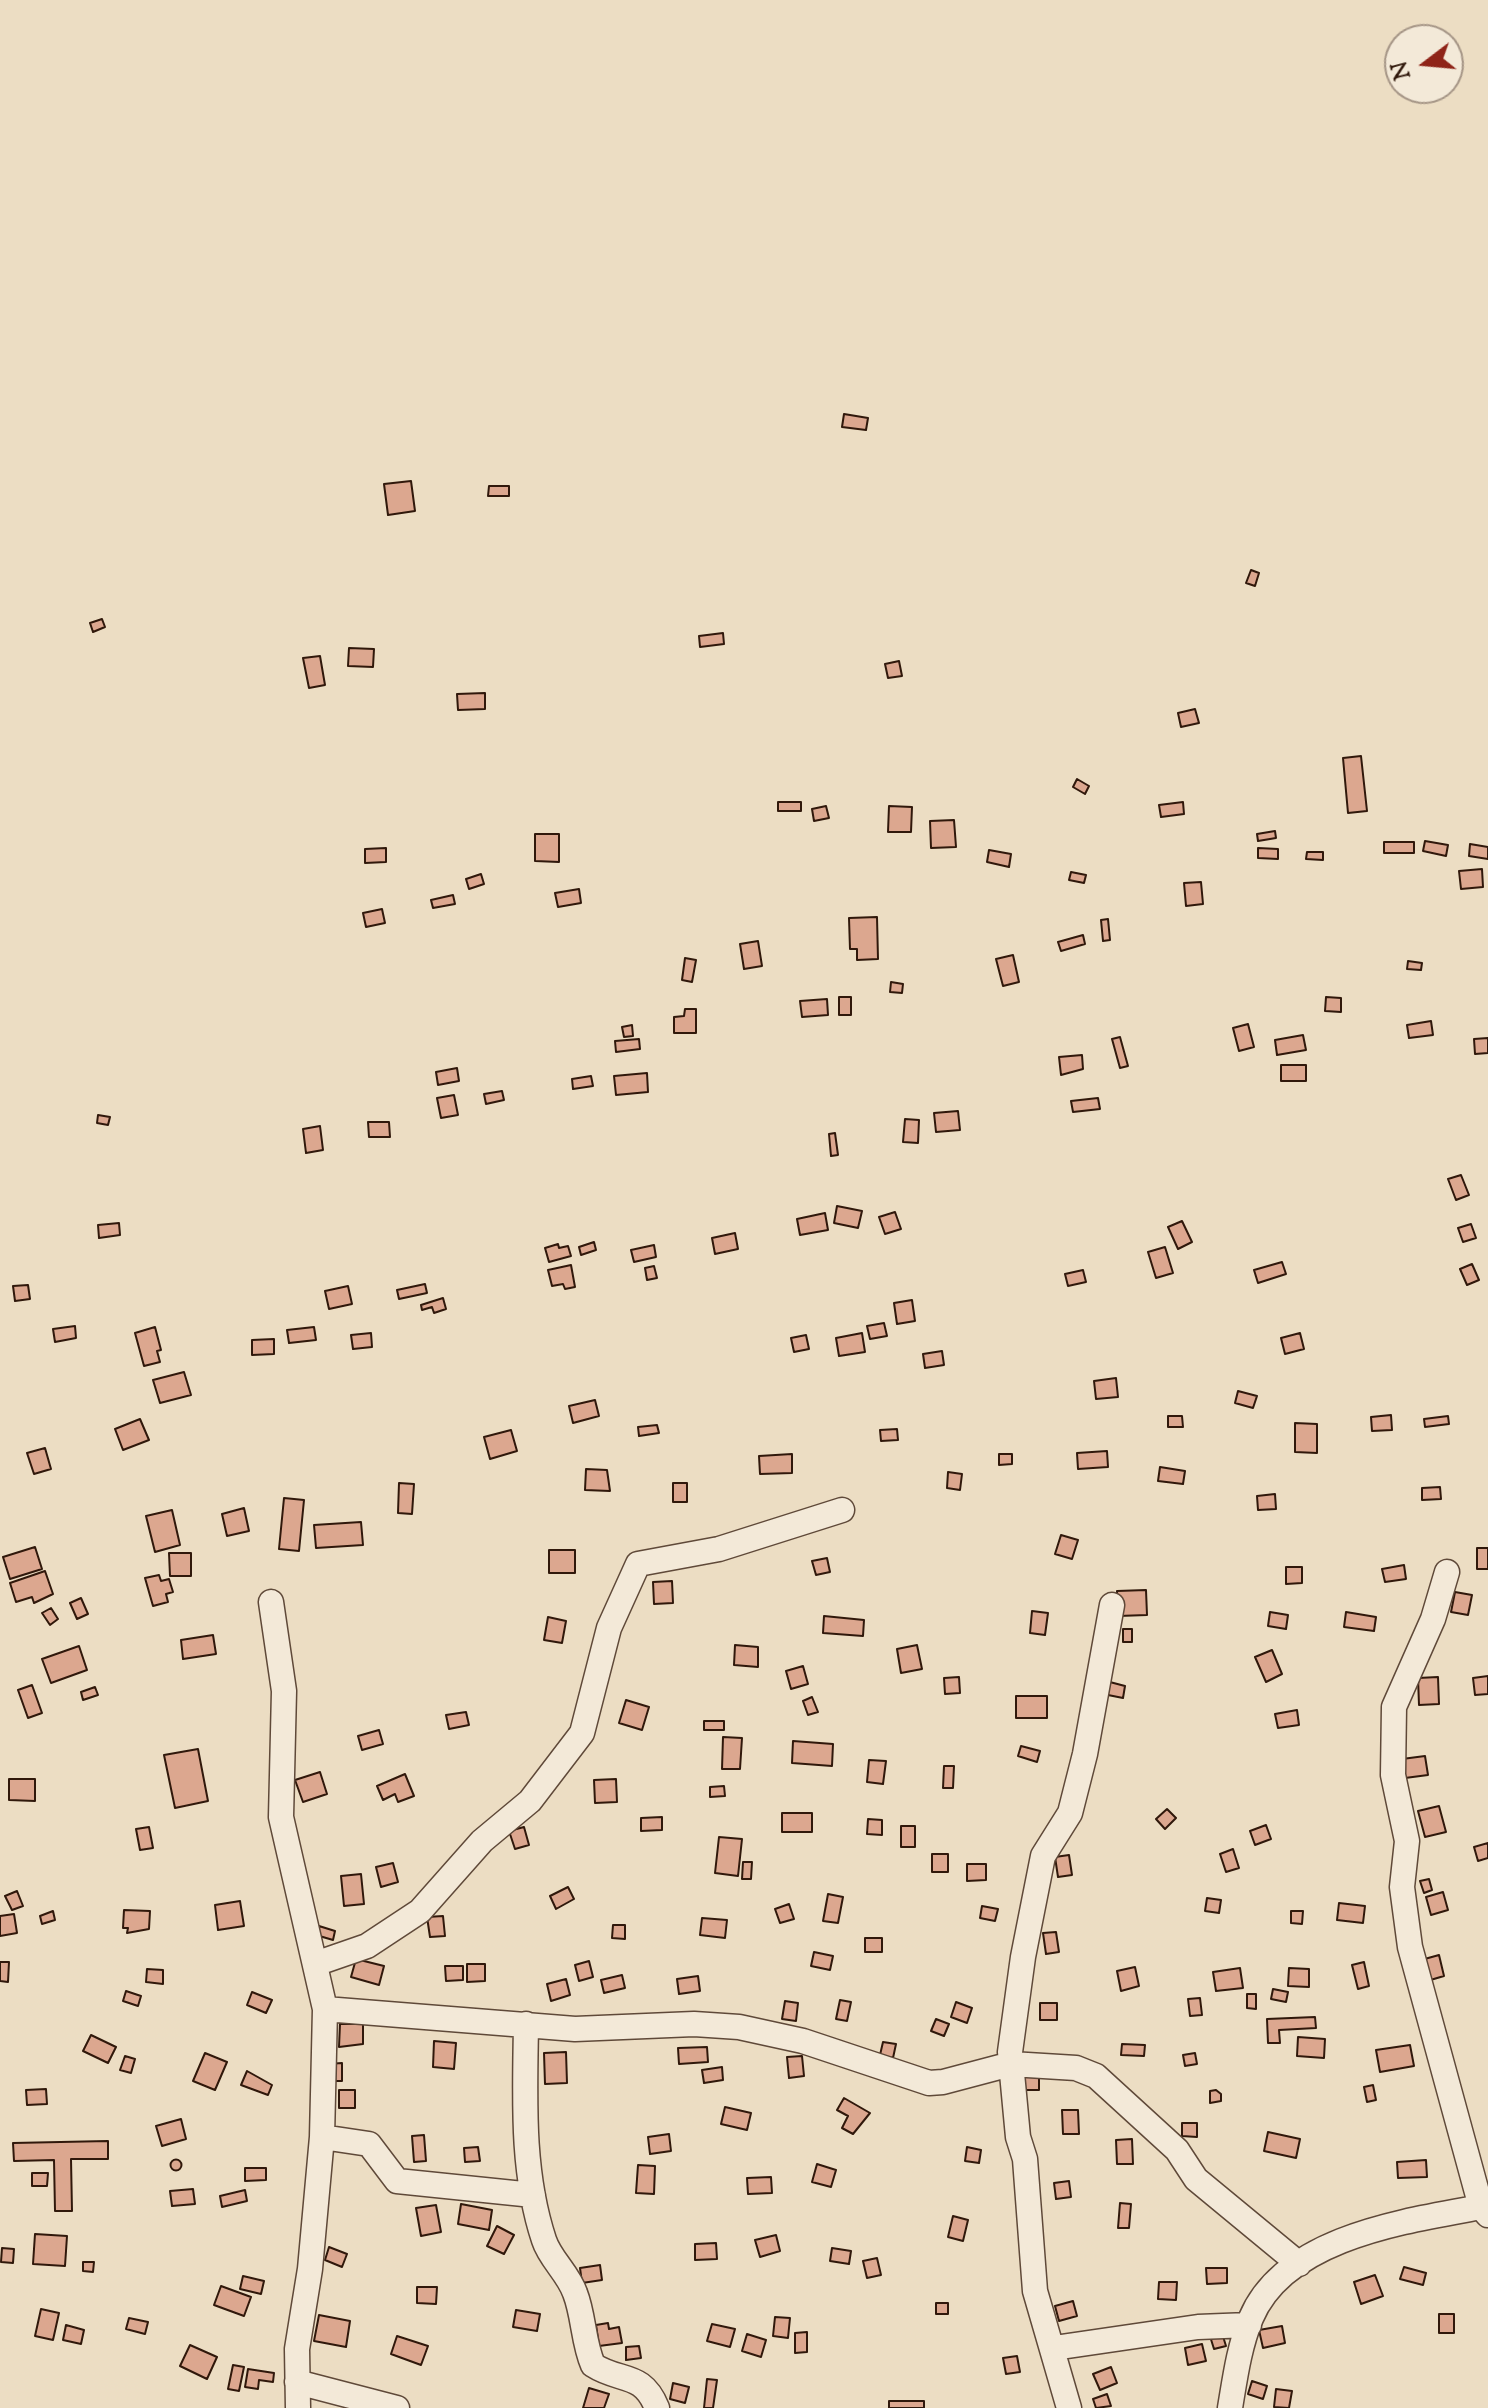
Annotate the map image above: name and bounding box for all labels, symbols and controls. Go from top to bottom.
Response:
north arrow [1384,24,1464,104]
text: N [1385,57,1421,83]

